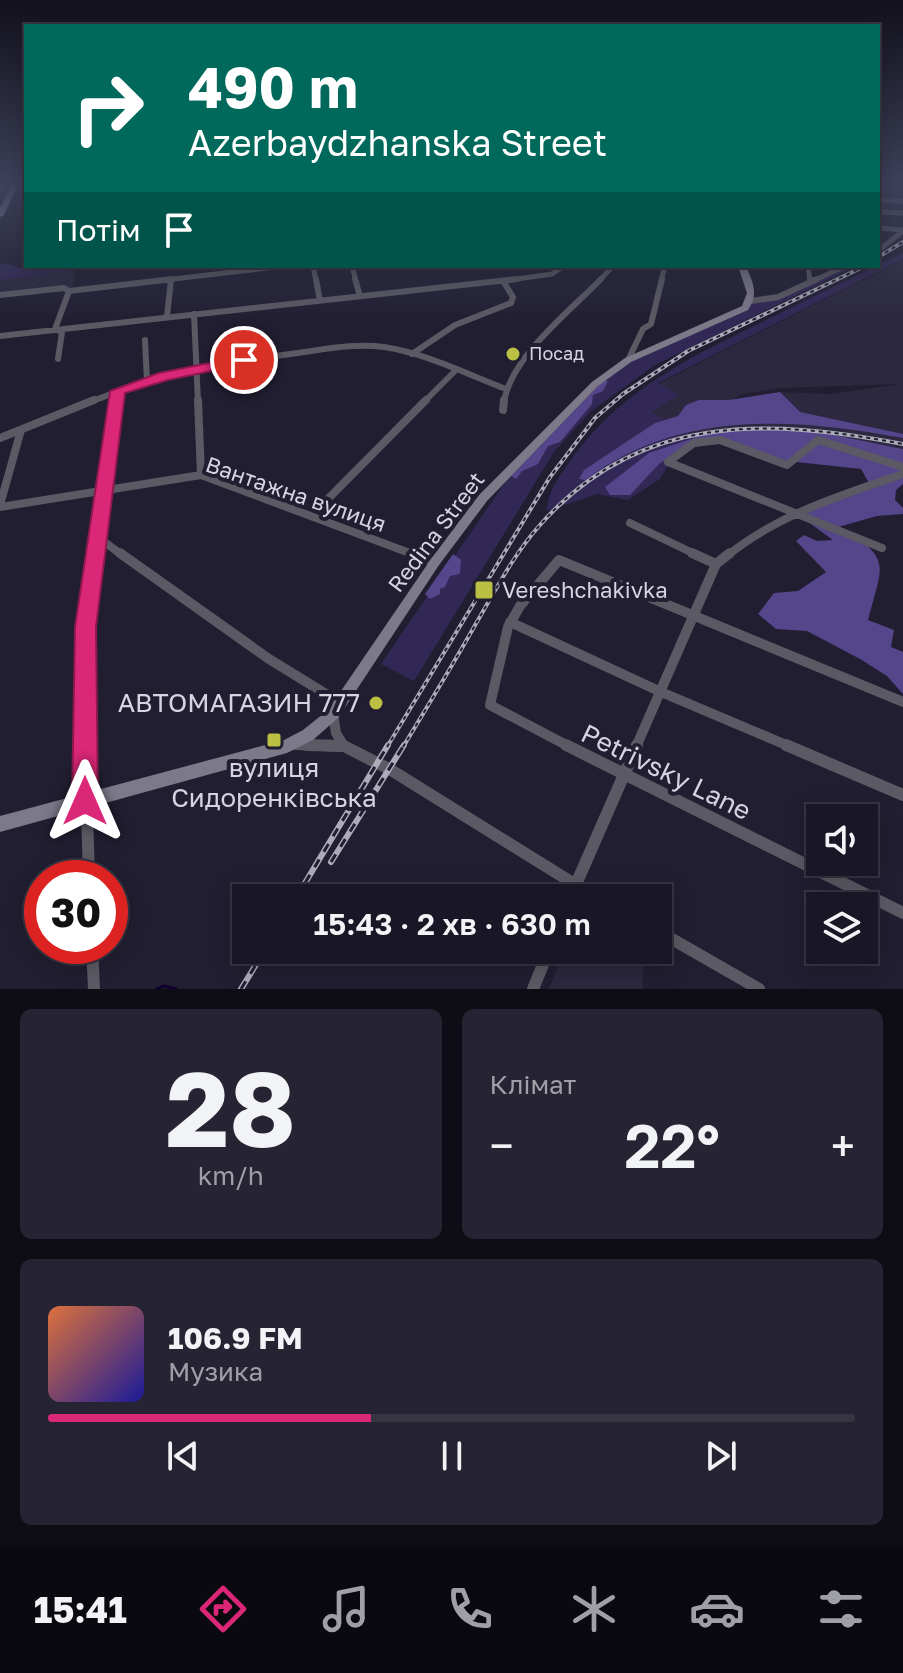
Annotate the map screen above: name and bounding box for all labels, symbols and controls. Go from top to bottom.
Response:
text: 490 m [188,53,358,120]
icon: right [56,56,160,160]
text: Azerbaydzhanska Street [188,121,607,164]
icon: arrive [157,208,201,252]
text: Потім [56,212,141,248]
pin [210,326,278,394]
icon: arrive [222,338,266,382]
place label: Посад [529,342,584,364]
marker: Посад [504,345,522,363]
street label: Вантажна вулиця [202,450,390,537]
street label: Redina Street [382,466,490,597]
place label: Vereshchakivka [502,576,668,603]
marker: Vereshchakivka [473,579,495,601]
place label: АВТОМАГАЗИН 777 [118,687,360,718]
marker: АВТОМАГАЗИН 777 [367,694,385,712]
street label: Petrivsky Lane [576,717,756,826]
marker: вулиця Сидоренківська [265,731,283,749]
place label: вулиця Сидоренківська [171,752,377,813]
position arrow [43,759,127,843]
map controls [806,804,878,964]
button: sound [806,804,878,876]
speed limit sign: 30 [24,860,128,964]
button: layers [806,892,878,964]
text: 15:43 · 2 хв · 630 m [313,906,591,942]
text: 28 [166,1045,296,1170]
text: Клімат [490,1069,576,1100]
text: 22° [625,1109,720,1181]
text: − [490,1119,514,1172]
text: + [831,1119,855,1172]
text: km/h [198,1160,264,1191]
text: 106.9 FM [168,1320,303,1356]
text: Музика [168,1356,263,1387]
icon: previous [161,1434,205,1478]
icon: pause [430,1434,474,1478]
icon: next [699,1434,743,1478]
icon: directions [195,1581,251,1637]
icon: music [318,1581,374,1637]
icon: phone [442,1581,498,1637]
icon: climate [566,1581,622,1637]
icon: car [689,1581,745,1637]
icon: filters [813,1581,869,1637]
text: 15:41 [34,1588,127,1631]

